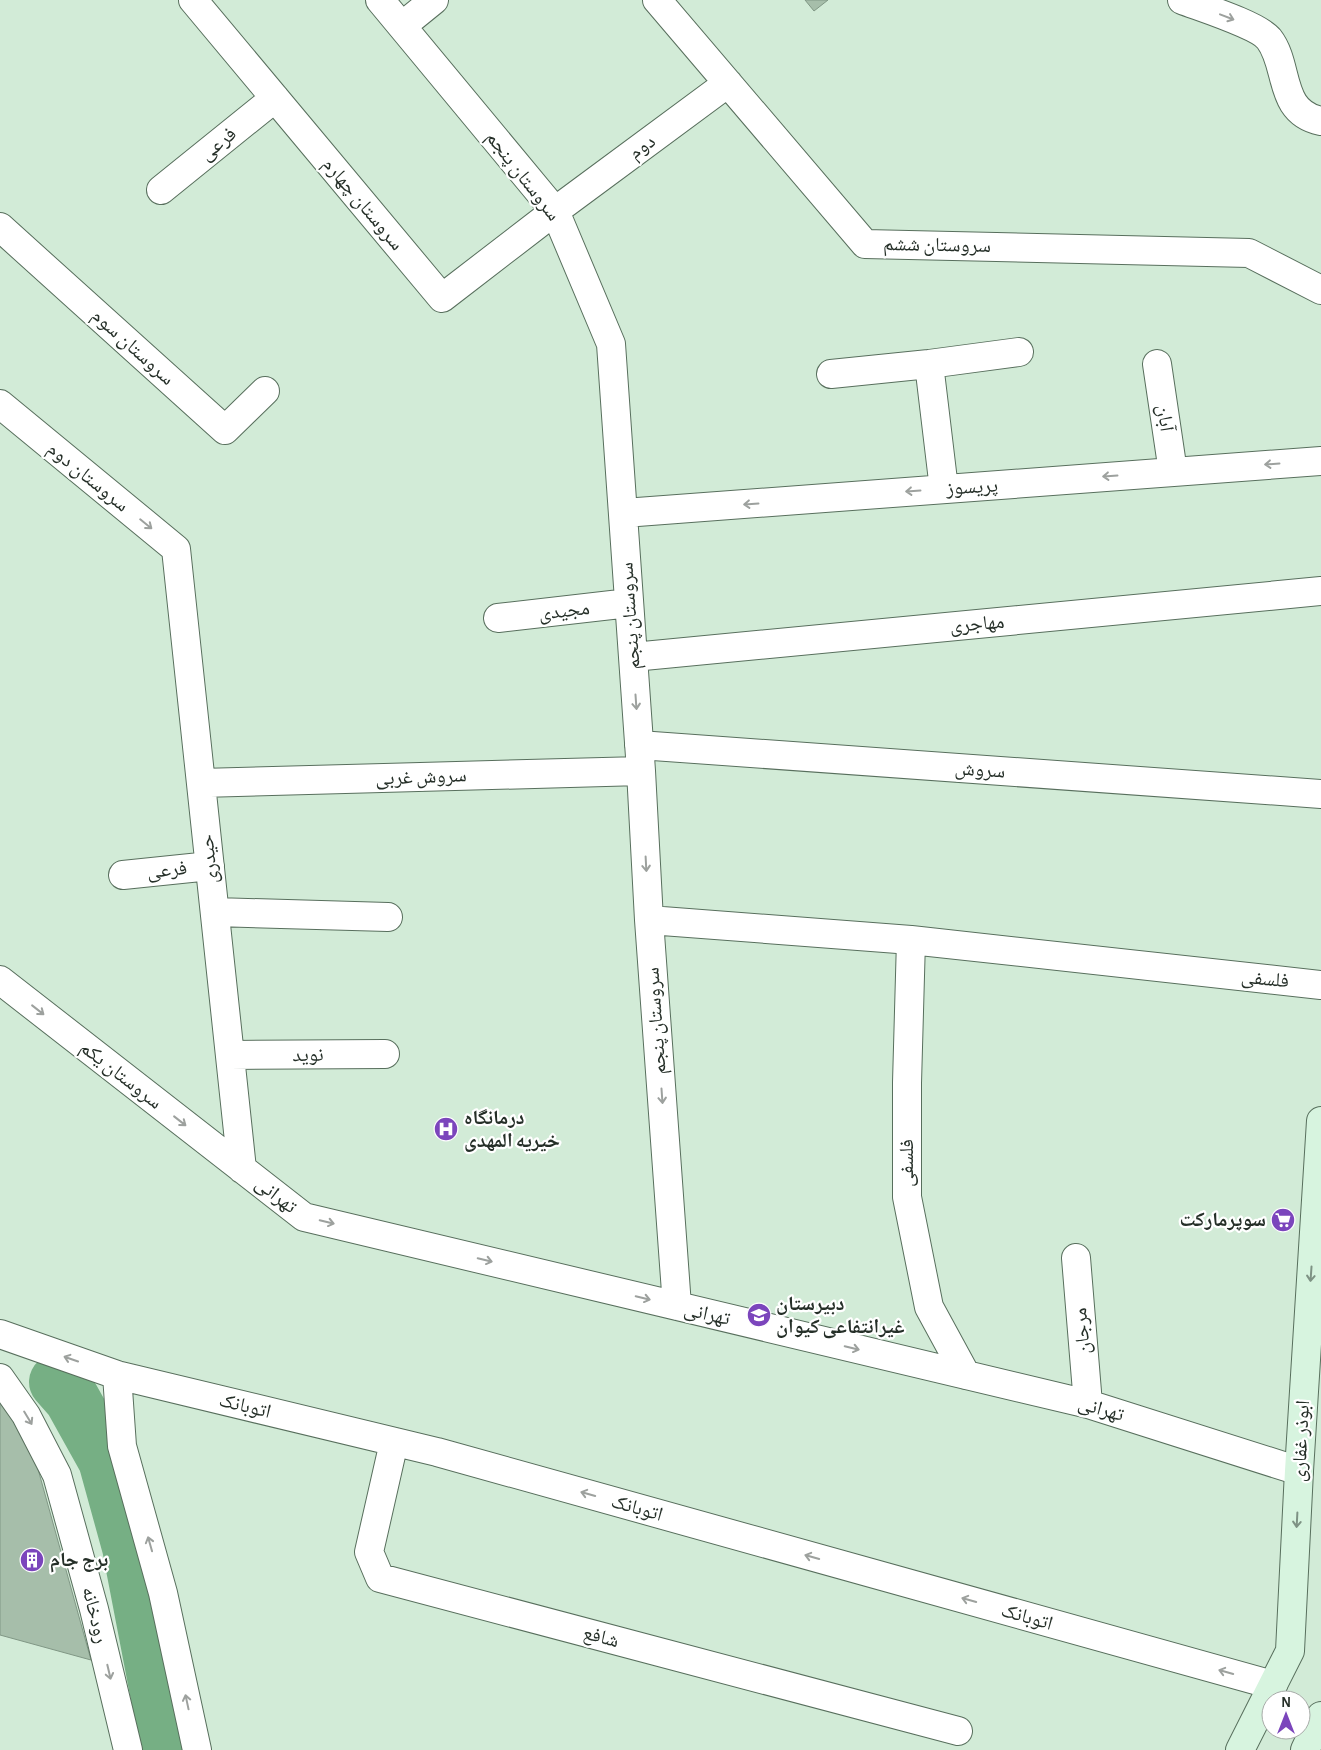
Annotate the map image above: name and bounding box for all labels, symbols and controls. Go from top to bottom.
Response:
one-way arrow [1219,13,1234,23]
street label: فرعی [196,124,241,165]
street label: سروستان پنجم [480,127,564,226]
street label: دوم [625,131,661,166]
street label: سروستان چهارم [316,154,407,256]
street label: سروستان ششم [883,234,991,259]
street label: سروستان سوم [86,305,178,391]
street label: آبان [1152,403,1178,434]
street label: سروستان دوم [42,438,133,518]
one-way arrow [1265,460,1281,469]
one-way arrow [1103,472,1119,481]
street label: پریسوز [944,475,999,500]
one-way arrow [906,486,922,496]
one-way arrow [744,499,760,508]
one-way arrow [139,519,152,530]
street label: سروستان پنجم [616,561,647,670]
street label: مجیدی [537,598,591,625]
street label: مهاجری [949,612,1005,637]
one-way arrow [631,694,640,710]
street label: سروش [954,758,1006,783]
street label: سروش غربی [375,765,467,790]
street label: حیدری [196,833,223,885]
one-way arrow [641,856,650,872]
street label: فرعی [146,858,188,883]
street label: سروستان پنجم [642,966,673,1075]
street label: فلسفی [1240,967,1290,992]
one-way arrow [32,1005,45,1016]
street label: سروستان یکم [75,1037,166,1115]
street label: نوید [292,1045,324,1066]
one-way arrow [657,1088,666,1104]
place label: درمانگاه خیریه المهدی [464,1108,560,1152]
one-way arrow [174,1115,187,1126]
hospital icon: درمانگاه خیریه المهدی [433,1116,459,1142]
street label: فلسفی [897,1139,918,1187]
street label: تهرانی [251,1173,301,1218]
supermarket icon: سوپرمارکت [1270,1207,1296,1233]
place label: سوپرمارکت [1180,1210,1266,1231]
one-way arrow [318,1218,334,1227]
one-way arrow [476,1256,492,1265]
one-way arrow [1307,1266,1316,1282]
one-way arrow [634,1294,650,1303]
place label: دبیرستان غیرانتفاعی کیوان [776,1294,905,1339]
street label: تهرانی [682,1299,732,1330]
school or university icon: دبیرستان غیرانتفاعی کیوان [746,1302,772,1328]
street label: مرجان [1070,1307,1095,1355]
one-way arrow [843,1344,859,1353]
one-way arrow [64,1354,80,1363]
street label: اتوبانک [217,1390,273,1423]
street label: تهرانی [1076,1393,1126,1426]
street label: ابوذر غفاری [1289,1400,1314,1482]
one-way arrow [23,1411,33,1425]
one-way arrow [580,1489,596,1499]
street label: اتوبانک [609,1491,665,1525]
one-way arrow [1292,1512,1301,1528]
one-way arrow [144,1537,154,1553]
building icon: برج جام [19,1547,45,1573]
place label: برج جام [50,1550,108,1573]
one-way arrow [804,1551,820,1561]
street label: رودخانه [78,1585,112,1645]
one-way arrow [961,1595,977,1605]
street label: اتوبانک [999,1600,1055,1634]
street label: شافع [580,1623,621,1653]
one-way arrow [105,1663,114,1679]
one-way arrow [1219,1667,1235,1677]
north arrow [1261,1690,1311,1740]
one-way arrow [182,1695,191,1711]
text: N [1281,1696,1291,1710]

